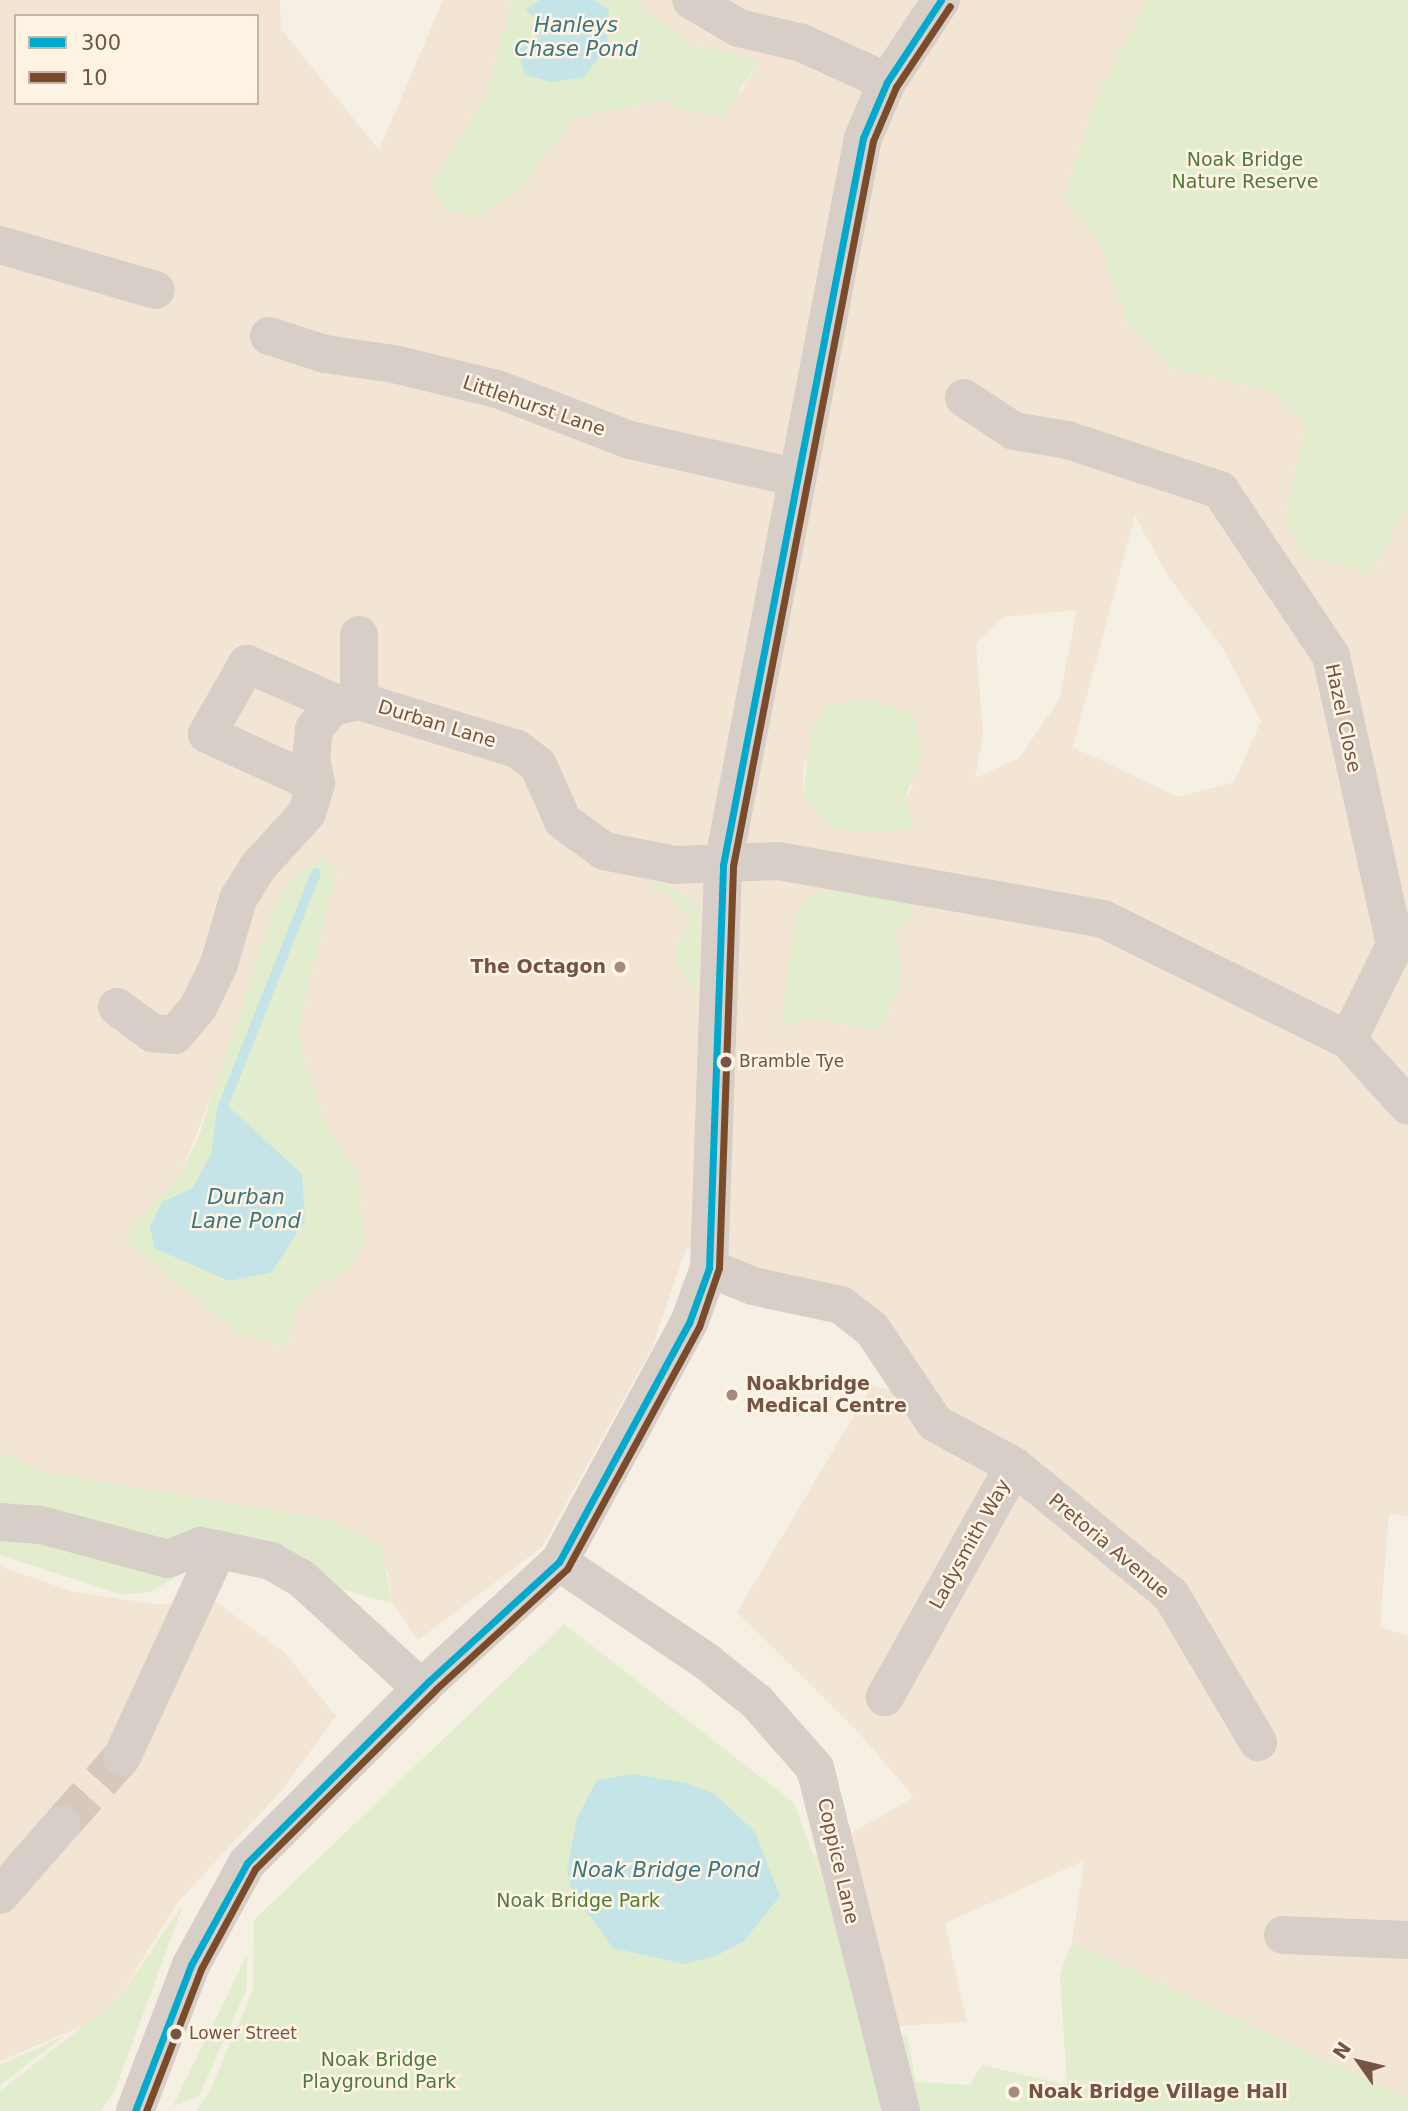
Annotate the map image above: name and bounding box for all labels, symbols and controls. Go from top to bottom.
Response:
water label: Hanleys Chase Pond [514,12,638,62]
legend [14,14,259,105]
text: 300 [81,31,121,55]
text: 10 [81,66,108,90]
park label: Noak Bridge Nature Reserve [1172,149,1318,193]
street label: Littlehurst Lane [460,371,608,441]
street label: Hazel Close [1320,662,1366,774]
street label: Durban Lane [375,695,499,753]
place label: The Octagon [471,956,606,978]
marker: The Octagon [612,959,628,975]
place label: Bramble Tye [739,1052,844,1072]
marker: Bramble Tye [719,1055,733,1069]
water label: Durban Lane Pond [191,1184,301,1234]
place label: Noakbridge Medical Centre [746,1373,907,1417]
marker: Noakbridge Medical Centre [724,1387,740,1403]
street label: Ladysmith Way [925,1475,1015,1613]
street label: Pretoria Avenue [1044,1489,1174,1603]
street label: Coppice Lane [812,1796,864,1926]
water label: Noak Bridge Pond [572,1857,760,1883]
park label: Noak Bridge Park [496,1890,660,1912]
place label: Lower Street [189,2024,297,2044]
marker: Lower Street [169,2027,183,2041]
north arrow [1324,2027,1394,2097]
text: N [1328,2038,1355,2063]
park label: Noak Bridge Playground Park [302,2049,456,2093]
place label: Noak Bridge Village Hall [1028,2081,1288,2103]
marker: Noak Bridge Village Hall [1006,2084,1022,2100]

